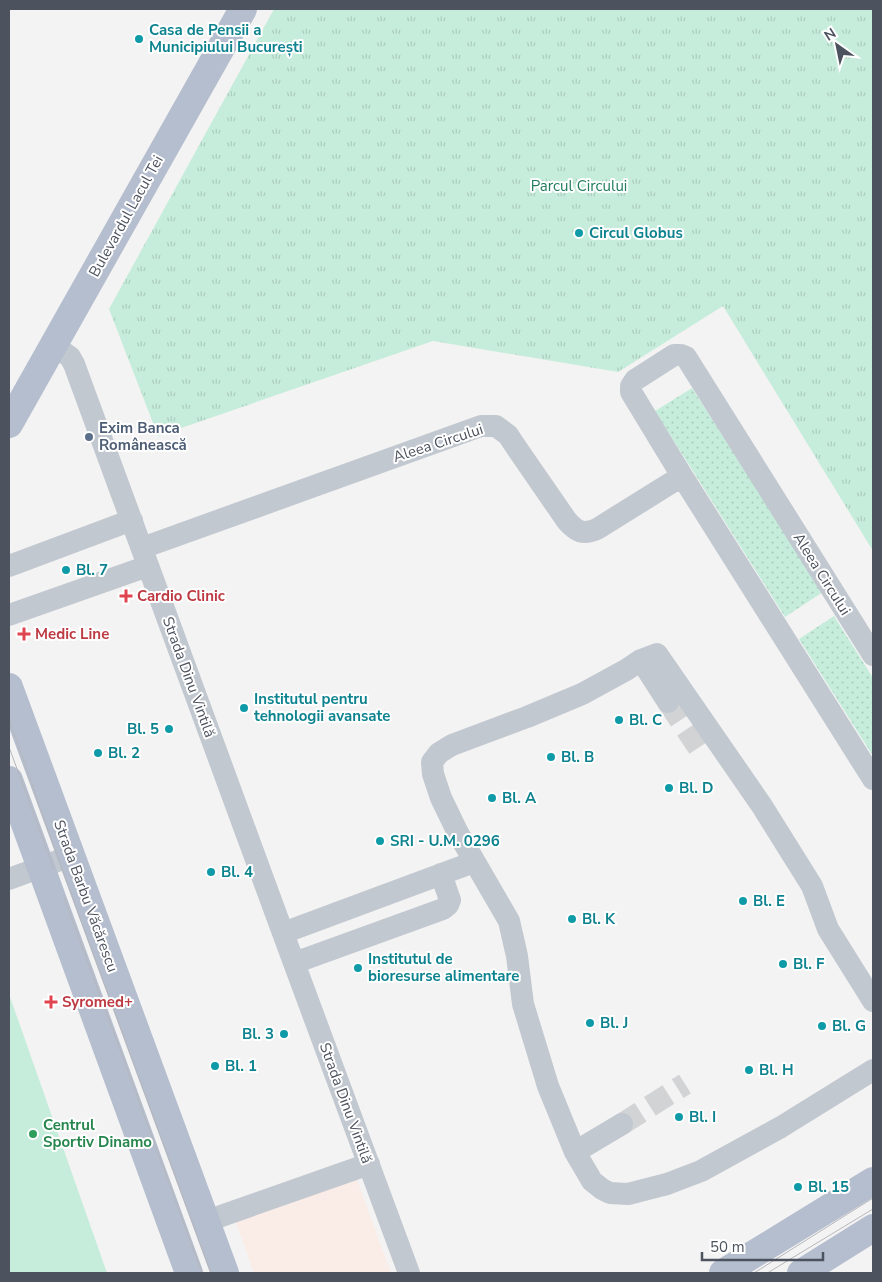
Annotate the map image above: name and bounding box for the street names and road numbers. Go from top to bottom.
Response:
street label: Bulevardul Lacul Tei [84,152,168,280]
street label: Aleea Circului [390,419,486,467]
street label: Aleea Circului [789,529,855,619]
street label: Strada Dinu Vintilă [158,614,220,740]
street label: Strada Barbu Văcărescu [49,817,123,975]
street label: Strada Dinu Vintilă [315,1040,377,1166]

